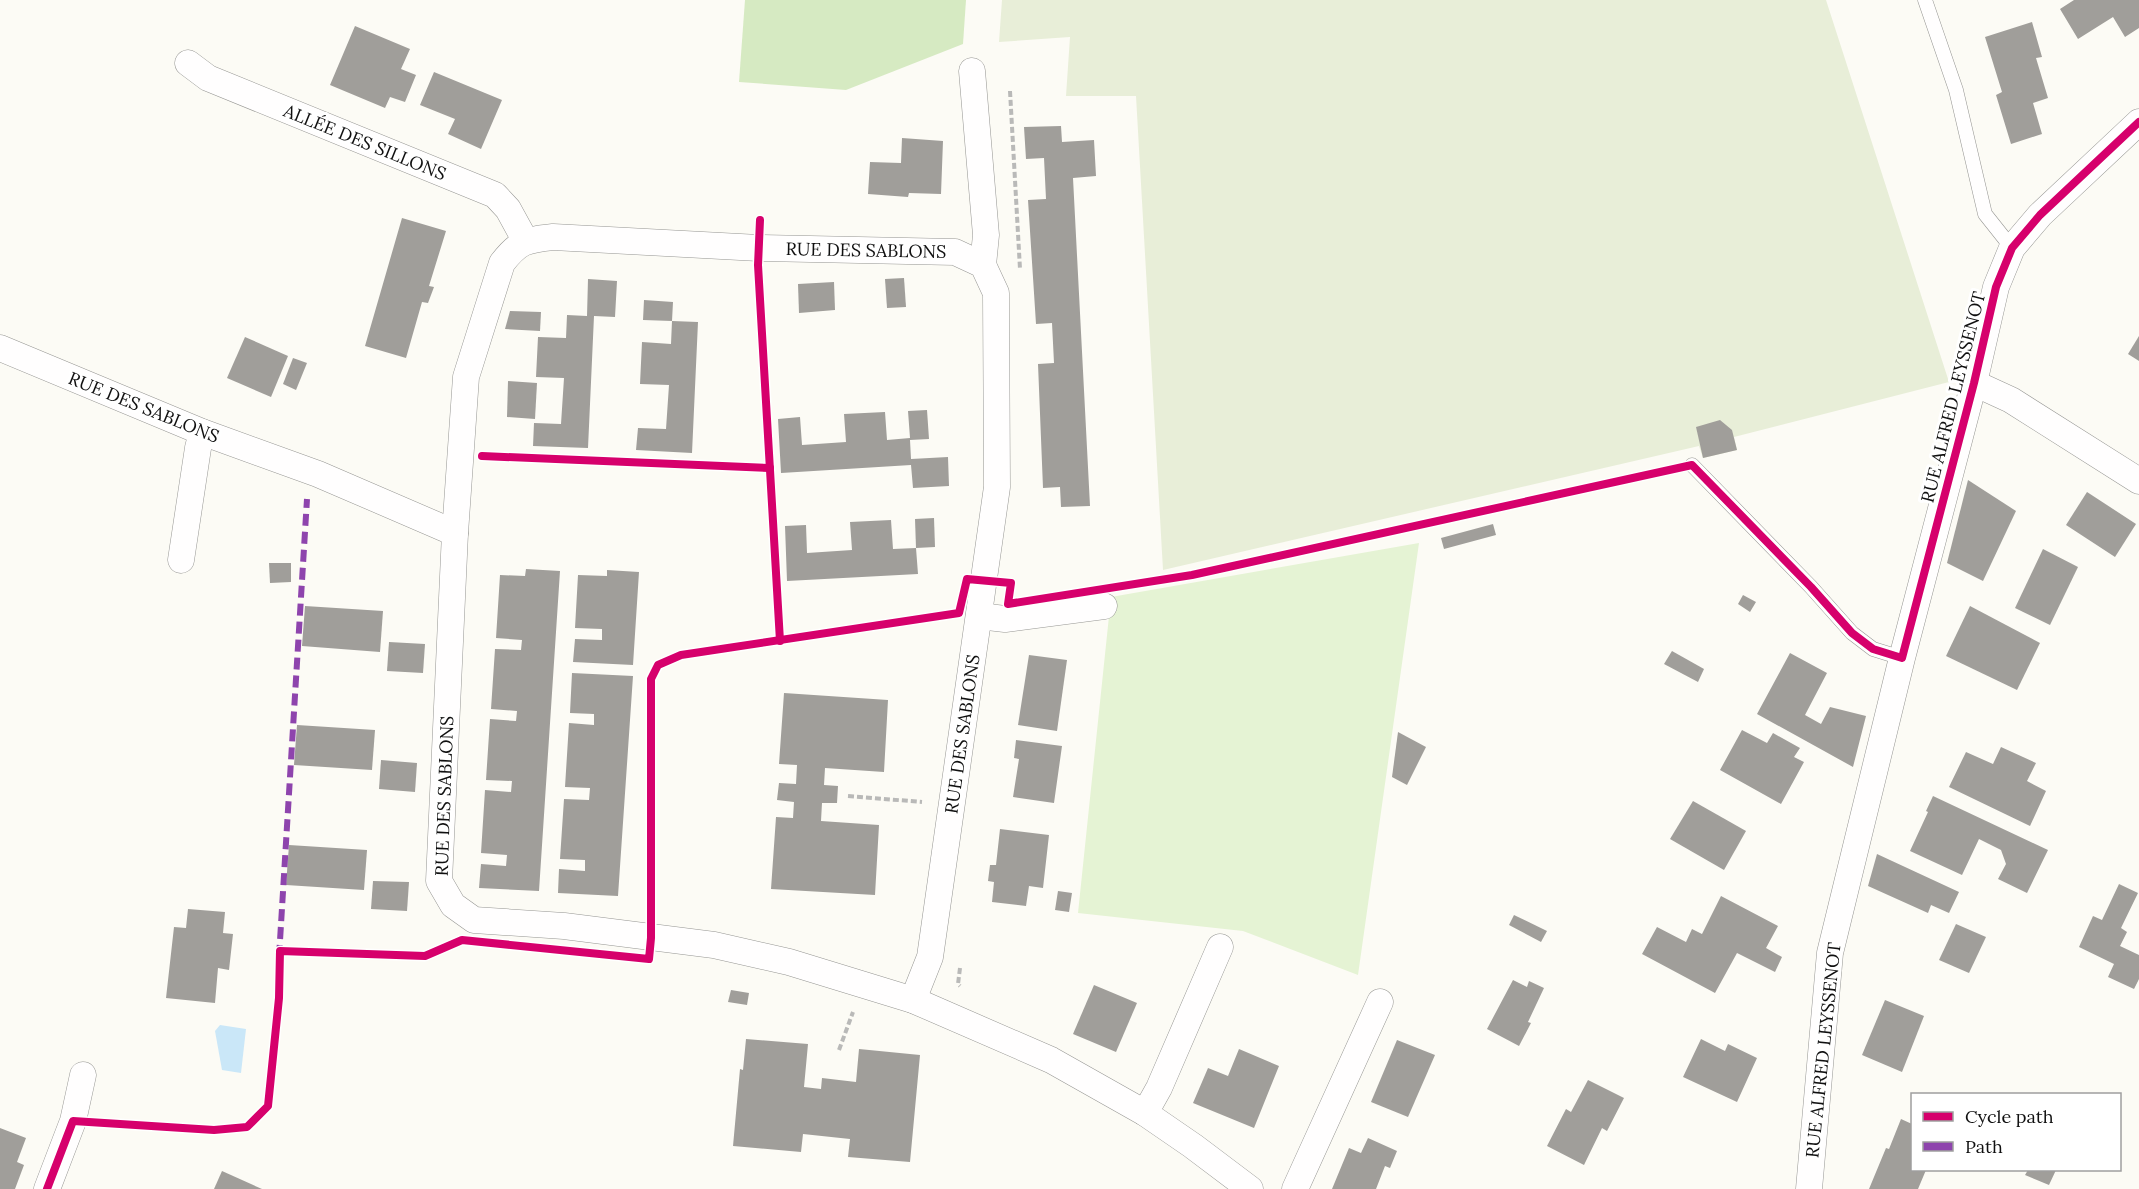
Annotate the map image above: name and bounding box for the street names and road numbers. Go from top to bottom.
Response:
street label: ALLÉE DES SILLONS [279,99,450,185]
street label: RUE DES SABLONS [785,237,947,263]
street label: RUE ALFRED LEYSSENOT [1916,289,1990,505]
street label: RUE DES SABLONS [65,366,223,448]
street label: RUE DES SABLONS [939,653,985,815]
street label: RUE DES SABLONS [430,715,458,877]
street label: RUE ALFRED LEYSSENOT [1800,941,1846,1159]

